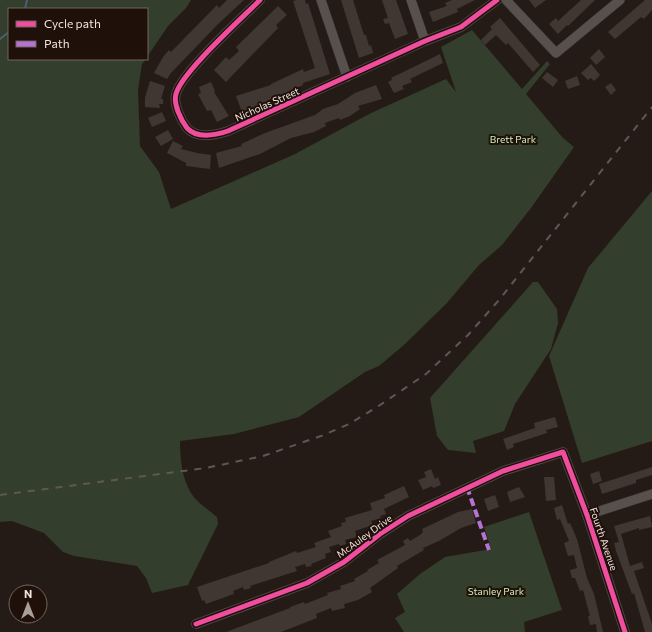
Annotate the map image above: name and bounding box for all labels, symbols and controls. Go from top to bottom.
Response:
legend [8,8,148,60]
text: Cycle path [44,16,101,30]
text: Path [44,36,70,50]
street label: Nicholas Street [233,84,301,124]
park label: Brett Park [490,133,537,145]
street label: Fourth Avenue [588,506,620,572]
street label: McAuley Drive [334,512,394,560]
north arrow [8,584,48,624]
park label: Stanley Park [468,585,525,597]
text: N [24,587,32,600]

